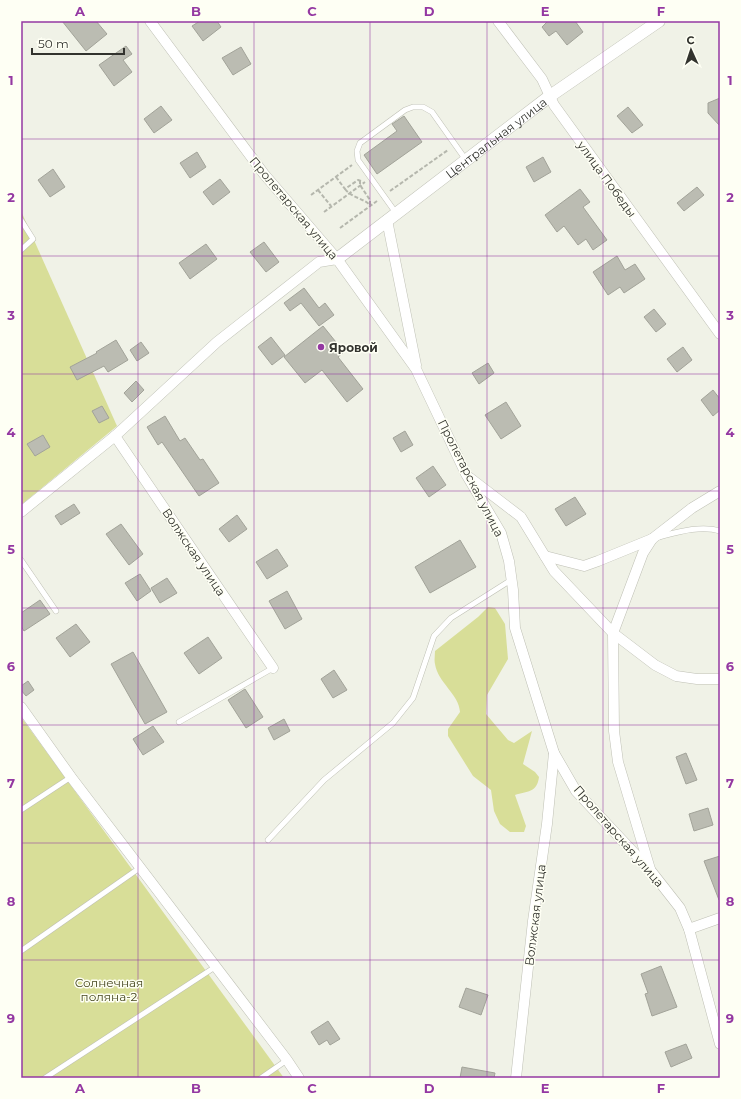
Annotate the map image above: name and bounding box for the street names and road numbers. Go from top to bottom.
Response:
street label: Центральная улица [442,94,549,181]
street label: улица Победы [574,137,640,220]
street label: Пролетарская улица [247,153,341,263]
street label: Пролетарская улица [435,417,507,539]
street label: Волжская улица [159,505,229,599]
street label: Пролетарская улица [571,782,667,890]
street label: Волжская улица [521,863,549,967]

